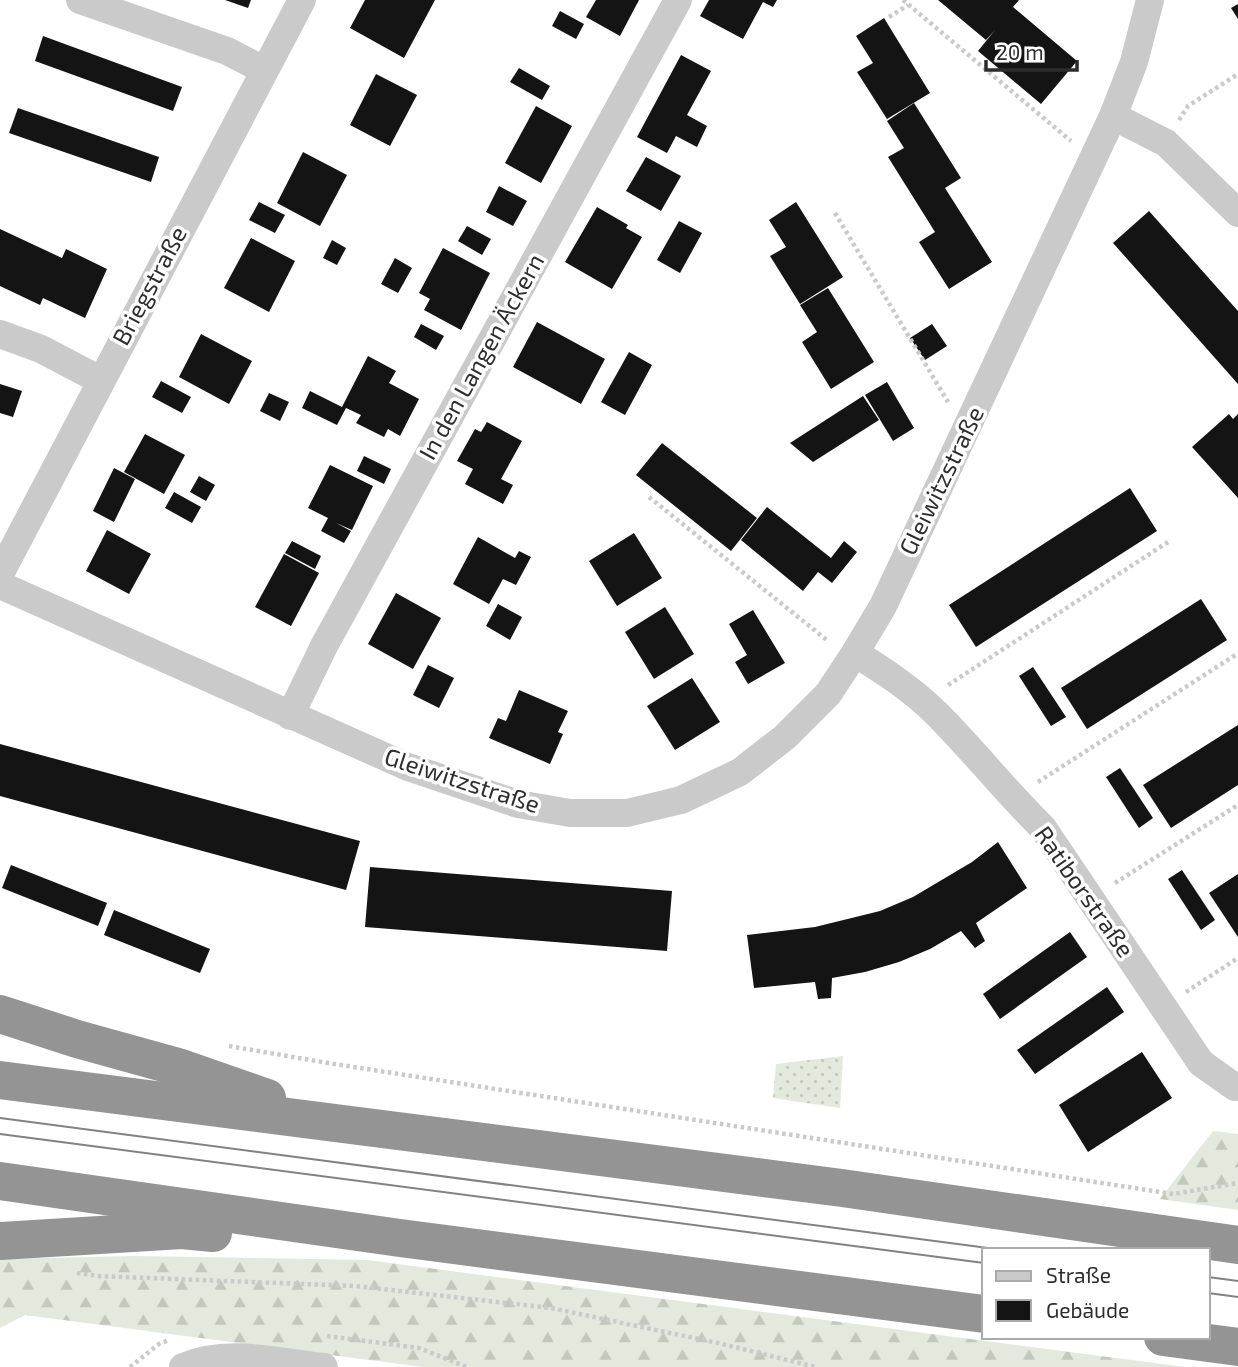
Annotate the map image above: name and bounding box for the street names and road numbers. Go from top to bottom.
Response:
street label: Briegstraße [105,221,192,349]
street label: In den Langen Äckern [412,248,549,464]
street label: Gleiwitzstraße [892,401,989,559]
street label: Gleiwitzstraße [381,741,544,818]
street label: Ratiborstraße [1029,820,1141,962]

